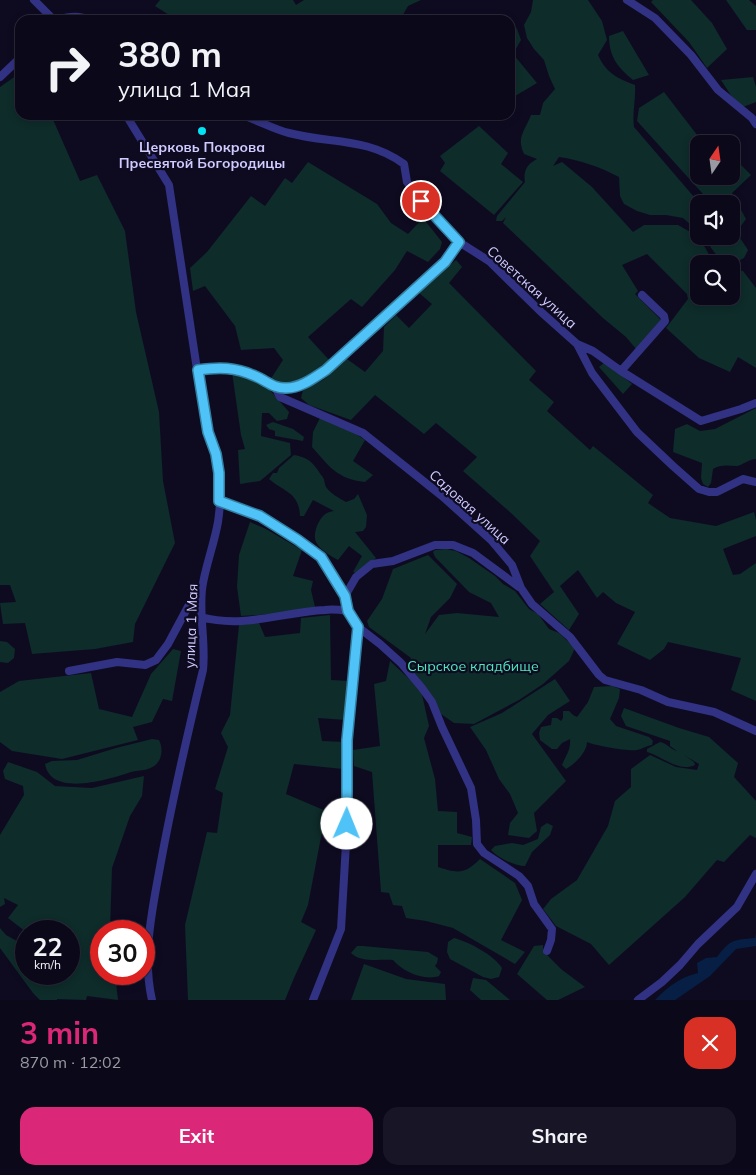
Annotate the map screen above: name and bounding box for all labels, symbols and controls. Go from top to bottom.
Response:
text: 380 m [118,32,222,76]
icon: right [35,35,100,100]
text: улица 1 Мая [118,75,251,103]
marker: Церковь Покрова Пресвятой Богородицы [196,125,208,137]
north arrow [690,135,740,185]
map controls [690,135,740,305]
place label: Церковь Покрова Пресвятой Богородицы [119,138,285,172]
pin [400,180,442,222]
icon: arrive [407,187,435,215]
button: sound [690,195,740,245]
street label: Советская улица [483,242,581,332]
button: search [690,255,740,305]
street label: Садовая улица [426,466,514,548]
street label: улица 1 Мая [181,583,201,669]
park label: Сырское кладбище [407,657,539,675]
position arrow [320,797,372,849]
speed limit sign: 30 [90,920,155,985]
text: 22 [32,931,63,962]
text: km/h [34,957,61,972]
text: 3 min [20,1014,99,1052]
button: close [684,1017,736,1069]
text: 870 m · 12:02 [20,1052,121,1072]
button: Exit [20,1107,373,1165]
button: Share [383,1107,736,1165]

